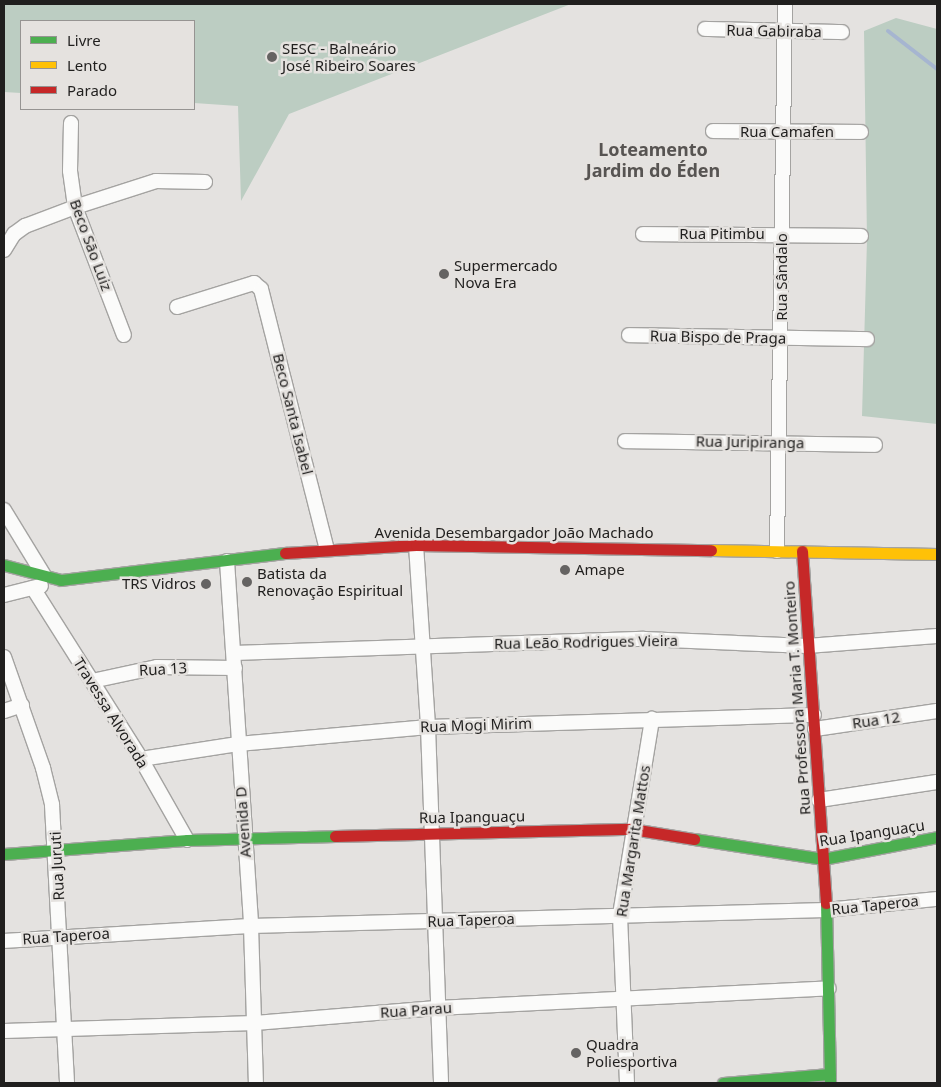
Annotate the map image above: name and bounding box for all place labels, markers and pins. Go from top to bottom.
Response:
place label: SESC - Balneário José Ribeiro Soares [282,39,416,74]
marker: SESC - Balneário José Ribeiro Soares [266,51,278,63]
place label: Supermercado Nova Era [454,256,558,291]
marker: Supermercado Nova Era [438,268,450,280]
place label: Amape [575,561,625,579]
place label: Batista da Renovação Espiritual [257,564,403,599]
marker: Amape [559,564,571,576]
place label: TRS Vidros [122,575,196,593]
marker: Batista da Renovação Espiritual [241,576,253,588]
marker: TRS Vidros [200,578,212,590]
place label: Quadra Poliesportiva [586,1035,677,1070]
marker: Quadra Poliesportiva [570,1047,582,1059]

